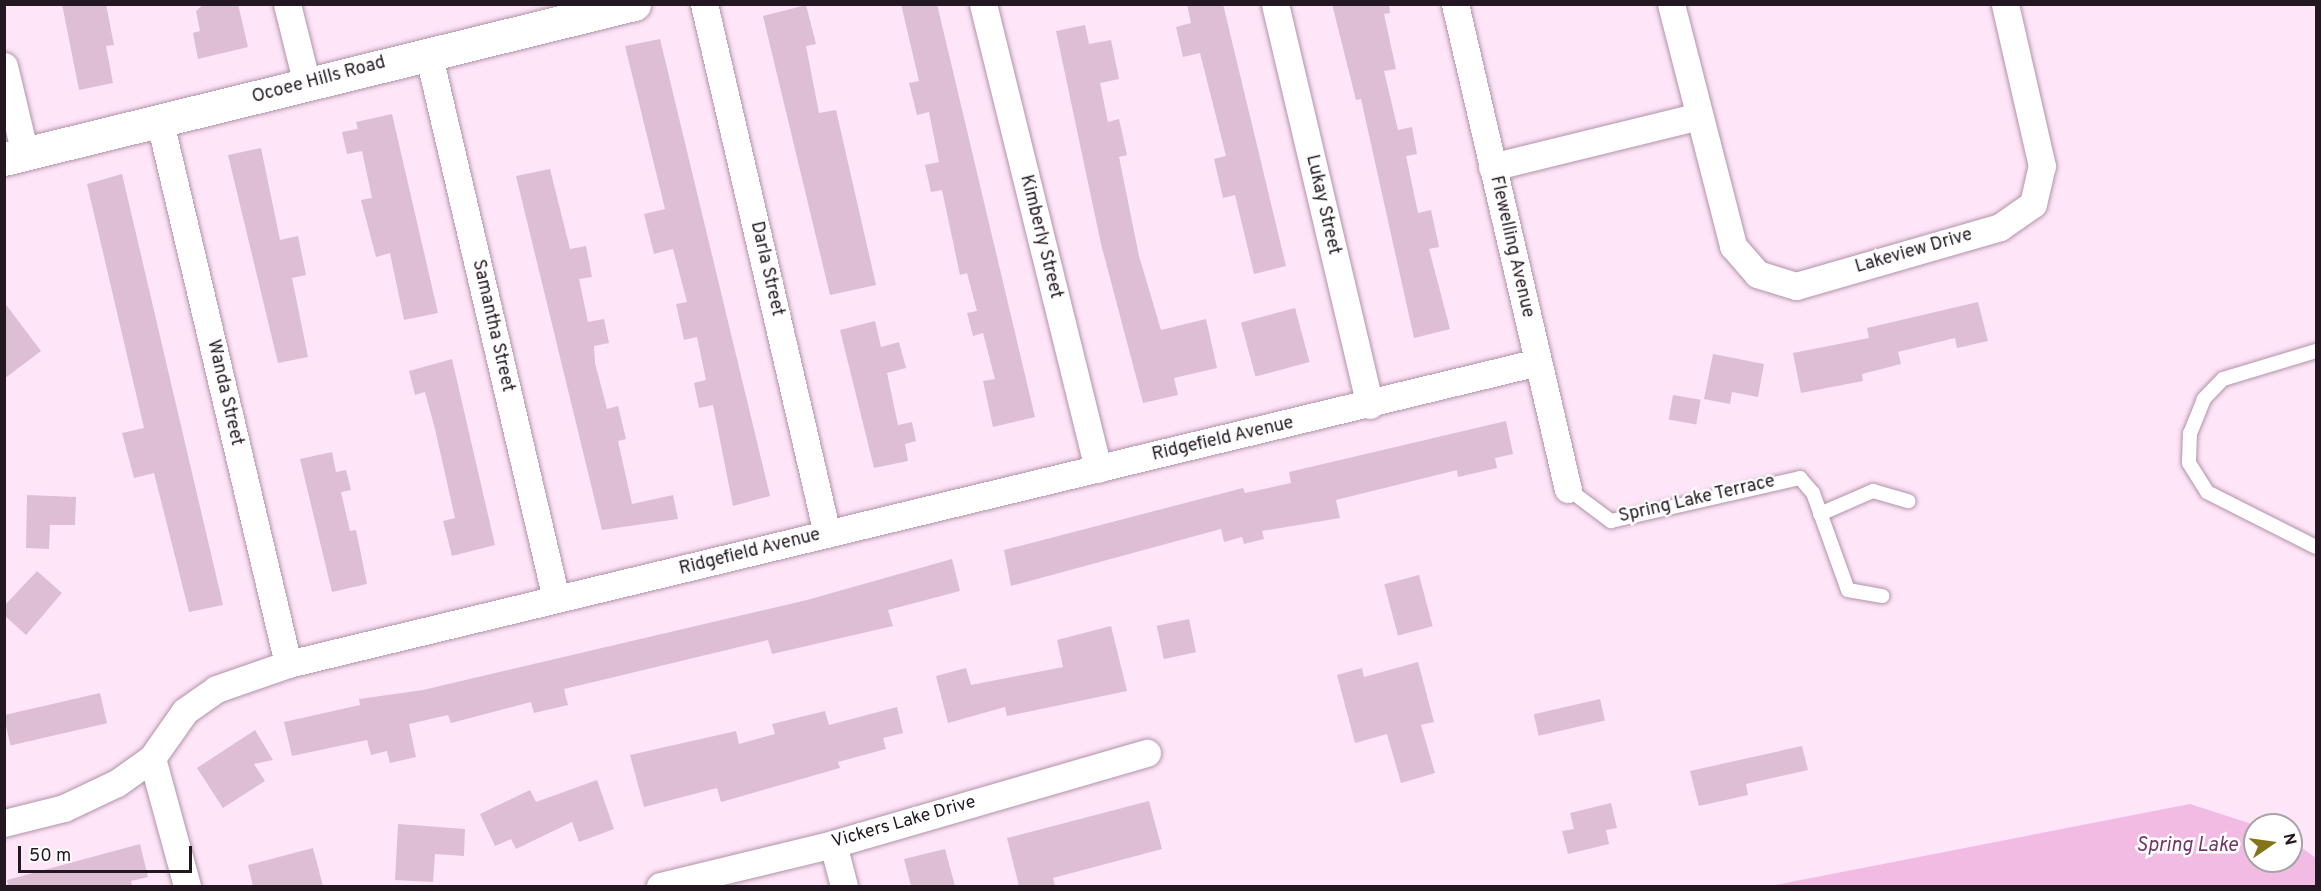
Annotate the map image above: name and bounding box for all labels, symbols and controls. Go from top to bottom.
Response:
street label: Ocoee Hills Road [250,53,388,109]
street label: Lukay Street [1300,153,1344,257]
street label: Kimberly Street [1014,173,1066,301]
street label: Flewelling Avenue [1484,174,1538,320]
street label: Darla Street [745,220,787,318]
street label: Lakeview Drive [1853,225,1975,279]
street label: Samantha Street [466,258,518,394]
street label: Wanda Street [201,338,247,448]
street label: Ridgefield Avenue [1150,413,1296,467]
street label: Spring Lake Terrace [1616,471,1778,529]
street label: Ridgefield Avenue [677,525,823,581]
street label: Vickers Lake Drive [830,792,978,854]
north arrow [2243,813,2303,873]
text: N [2278,832,2300,847]
scale bar [21,834,195,872]
water label: Spring Lake [2136,834,2238,858]
text: 50 m [29,845,71,868]

